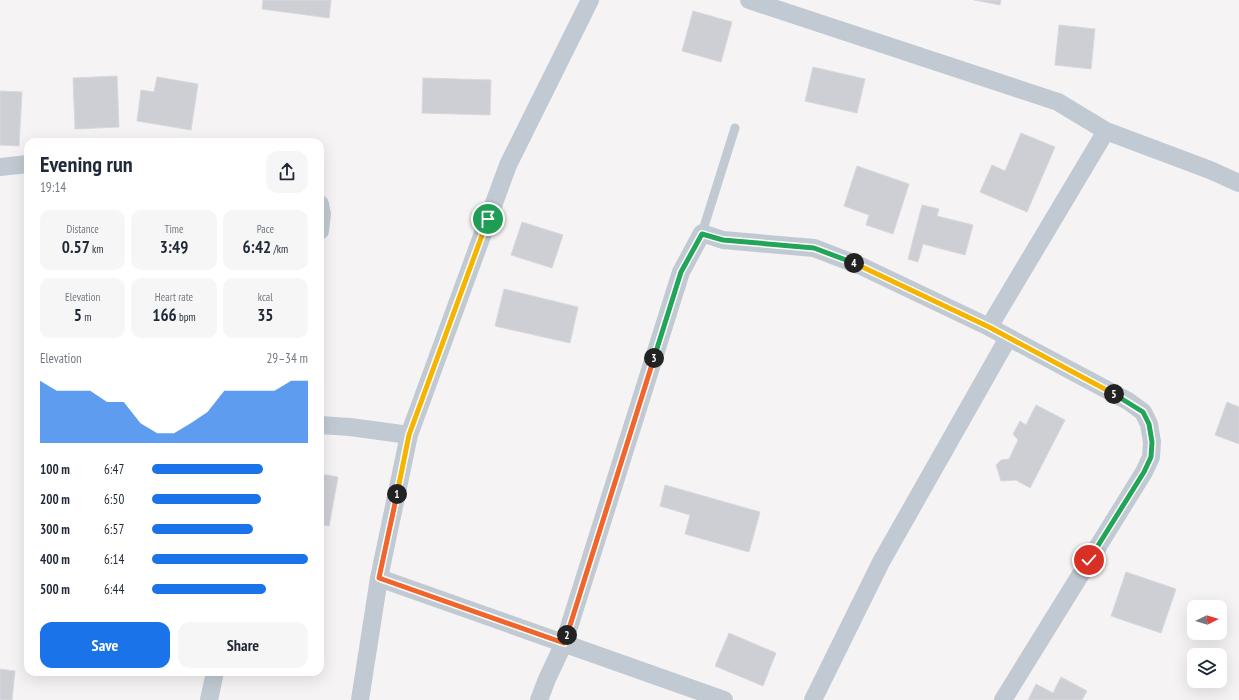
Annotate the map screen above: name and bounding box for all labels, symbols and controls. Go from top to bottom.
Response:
text: Evening run [40,150,133,178]
button: share [266,151,308,193]
text: 19:14 [40,179,66,196]
pin [471,202,505,236]
icon: arrive [477,208,499,230]
text: Distance [66,222,99,236]
text: Time [164,222,184,236]
text: Pace [257,222,274,236]
text: 0.57 [62,236,90,258]
text: 3:49 [160,236,188,258]
text: 6:42 [242,236,271,258]
text: km [90,242,104,256]
text: /km [271,242,288,256]
pin: 4 [844,253,864,273]
text: 4 [851,256,857,270]
text: Elevation [65,290,100,304]
text: Heart rate [155,290,193,304]
text: kcal [258,290,273,304]
text: 5 [74,304,82,326]
text: 166 [152,304,177,326]
text: 35 [257,304,273,326]
text: m [82,310,91,324]
text: bpm [177,310,196,324]
pin: 3 [644,348,664,368]
text: Elevation [40,350,82,367]
text: 29–34 m [266,350,308,367]
text: 3 [651,351,657,365]
pin: 5 [1104,384,1124,404]
text: 5 [1111,387,1117,401]
text: 100 m [40,461,70,478]
text: 6:47 [104,461,124,478]
pin: 1 [387,484,407,504]
text: 1 [394,487,400,501]
text: 200 m [40,491,70,508]
text: 6:50 [104,491,124,508]
text: 300 m [40,521,70,538]
text: 6:57 [104,521,124,538]
pin [1072,543,1106,577]
icon: check [1078,549,1100,571]
text: 400 m [40,551,70,568]
text: 6:14 [104,551,124,568]
text: 500 m [40,581,70,598]
text: 6:44 [104,581,124,598]
north arrow [1187,600,1227,640]
map controls [1187,600,1227,688]
button: Save [40,622,170,668]
button: Share [178,622,308,668]
pin: 2 [557,625,577,645]
text: 2 [564,628,570,642]
button: layers [1187,648,1227,688]

